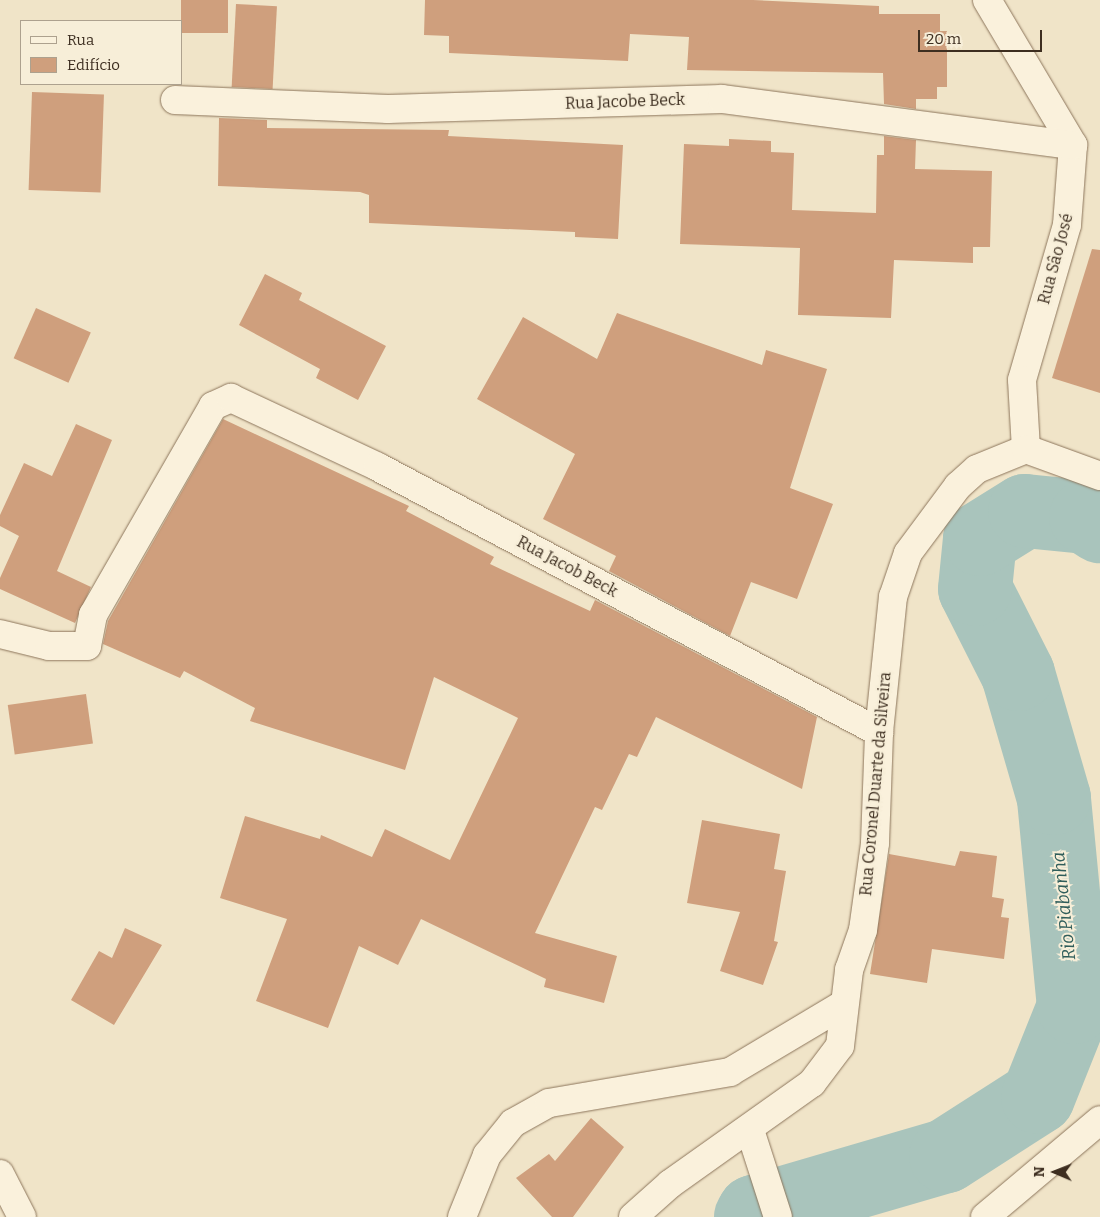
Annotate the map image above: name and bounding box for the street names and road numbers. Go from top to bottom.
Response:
street label: Rua Jacobe Beck [565,90,685,114]
street label: Rua Sâo José [1035,211,1077,307]
street label: Rua Jacob Beck [513,532,621,602]
street label: Rua Coronel Duarte da Silveira [857,671,895,897]

